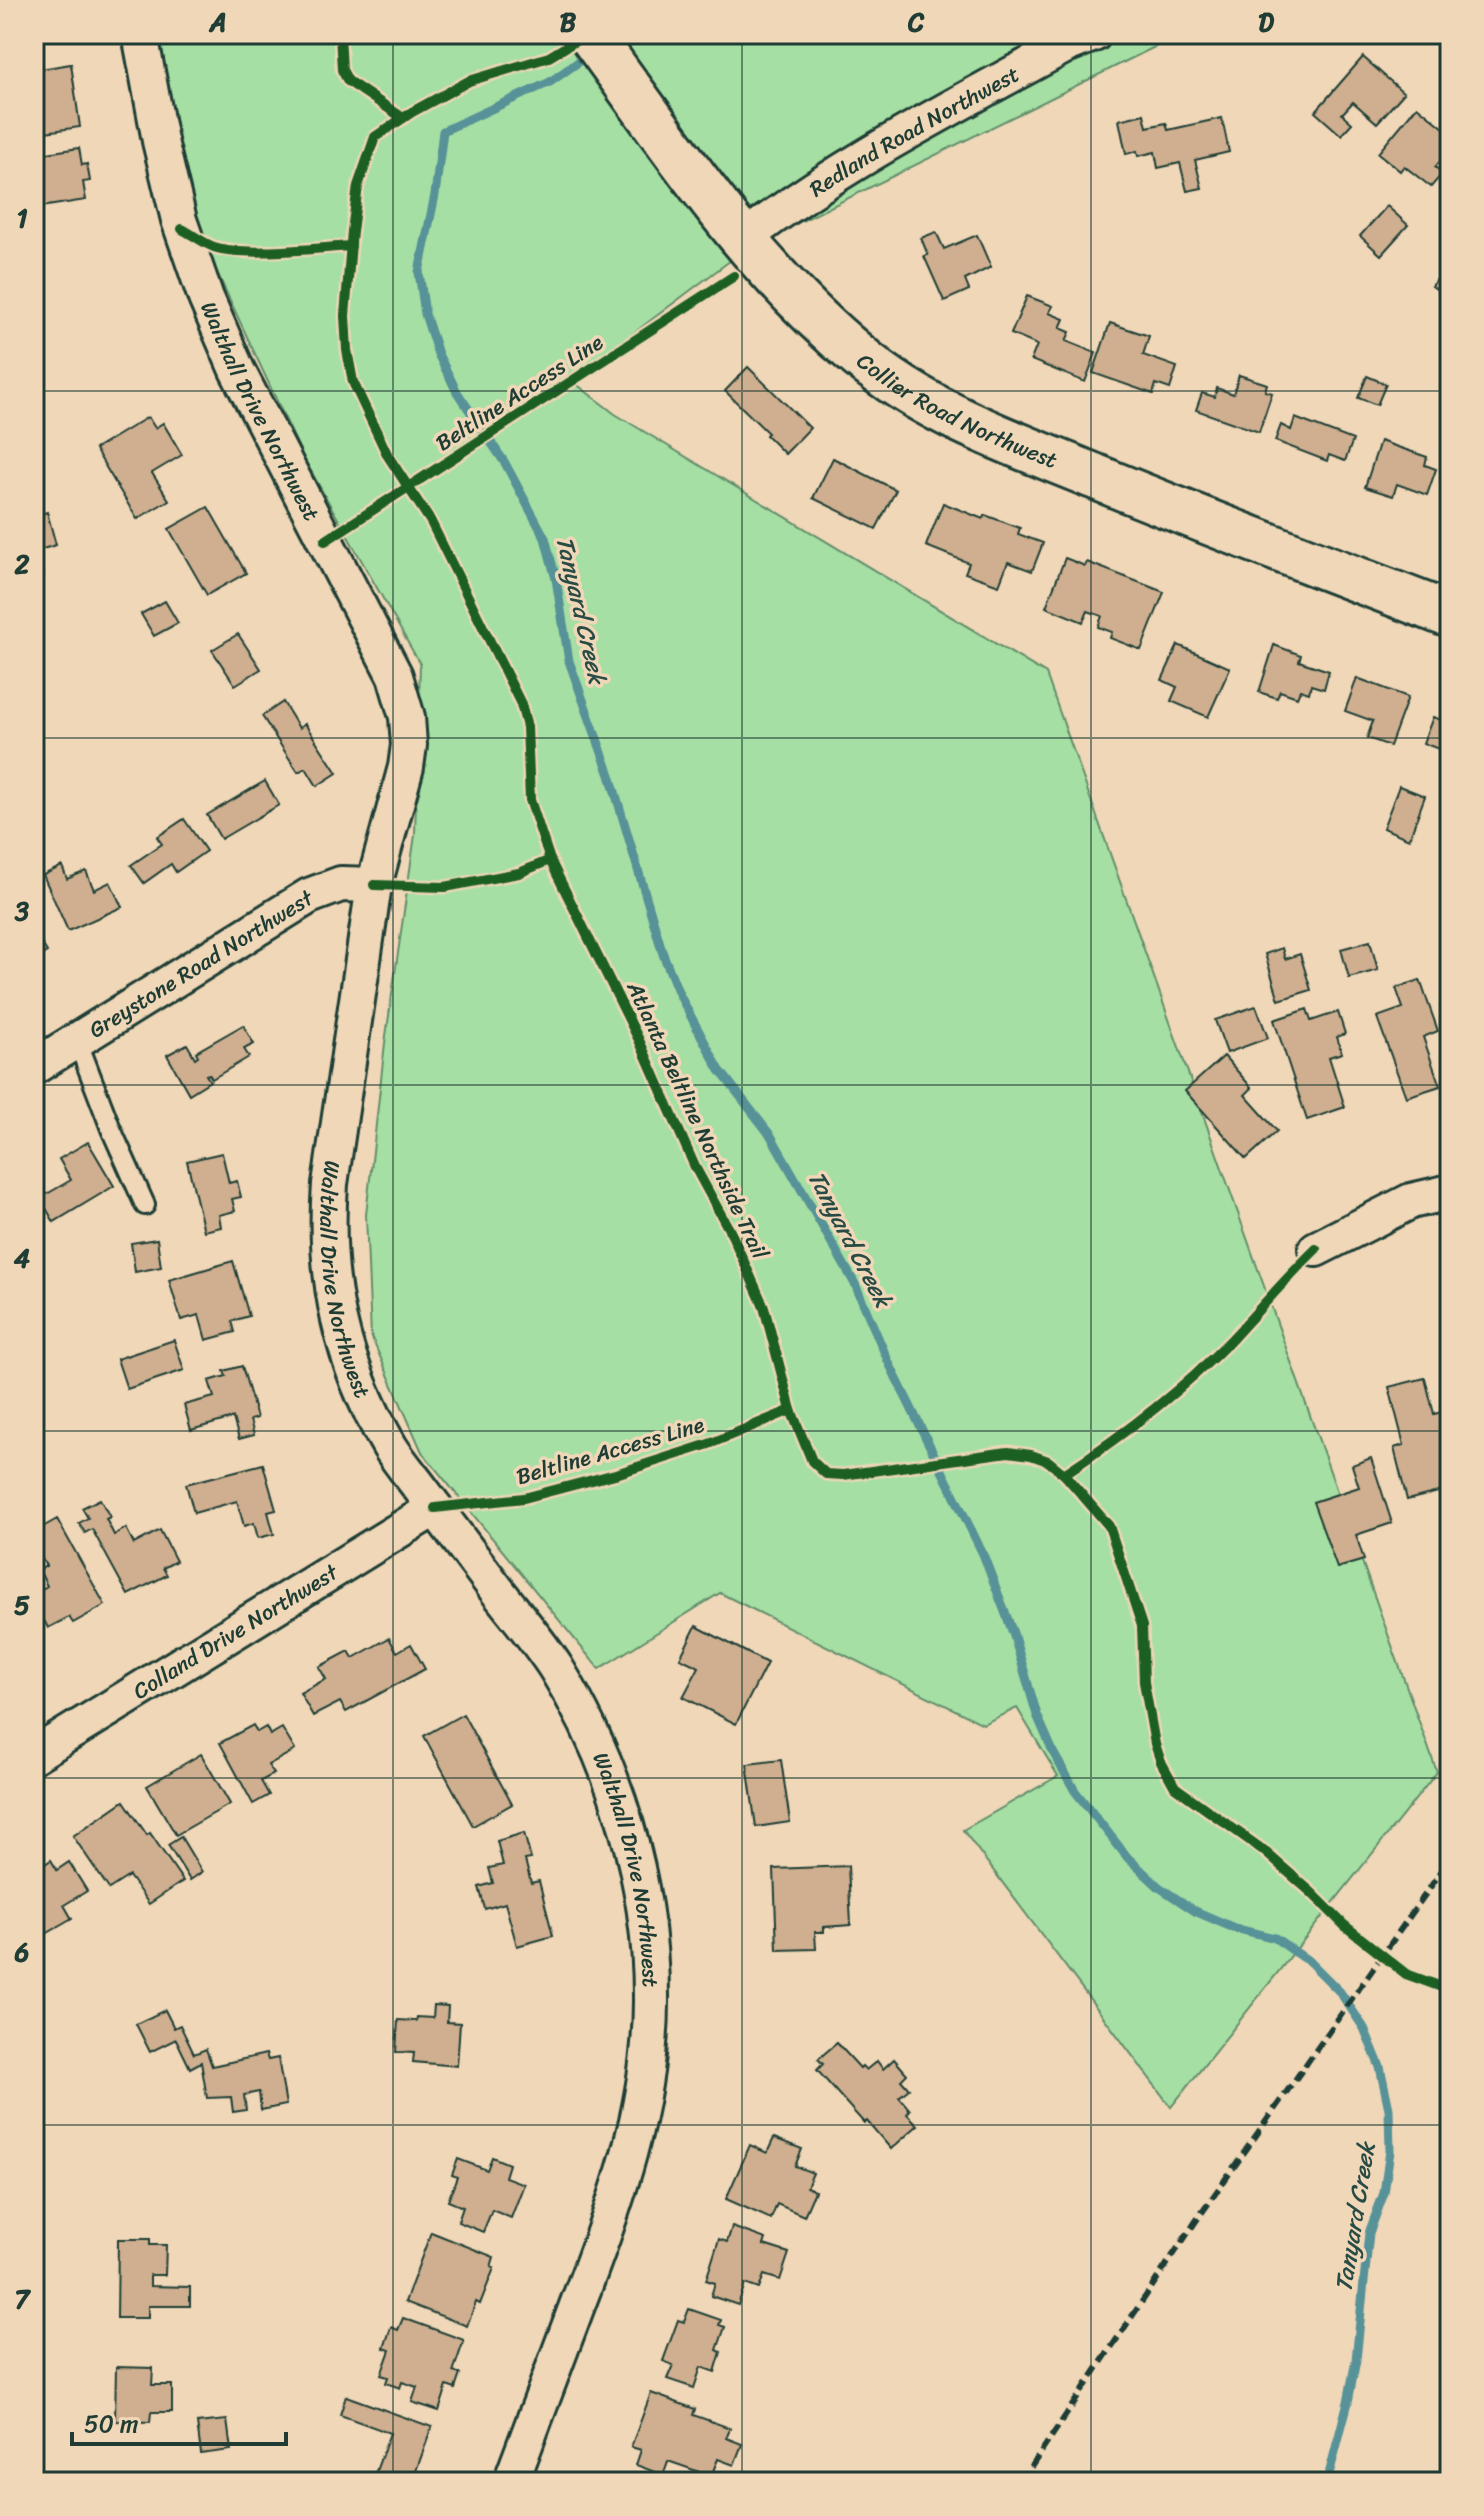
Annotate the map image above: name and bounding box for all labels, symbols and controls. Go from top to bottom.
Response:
text: A [208,0,227,45]
text: B [560,0,577,45]
text: C [907,0,925,45]
text: D [1258,0,1274,45]
street label: Redland Road Northwest [801,55,1027,208]
text: 1 [16,195,28,241]
street label: Walthall Drive Northwest [190,295,331,528]
street label: Beltline Access Line [427,323,612,462]
street label: Collier Road Northwest [848,343,1064,480]
water label: Tanyard Creek [544,532,619,689]
text: 2 [13,541,30,587]
street label: Greystone Road Northwest [81,879,322,1049]
text: 3 [14,888,30,934]
street label: Atlanta Beltline Northside Trail [615,974,780,1267]
street label: Walthall Drive Northwest [309,1158,382,1405]
water label: Tanyard Creek [796,1163,905,1317]
text: 4 [14,1235,30,1281]
street label: Beltline Access Line [511,1405,709,1496]
street label: Colland Drive Northwest [125,1553,346,1710]
text: 5 [14,1582,30,1628]
street label: Walthall Drive Northwest [582,1746,670,1988]
text: 6 [14,1929,30,1975]
water label: Tanyard Creek [1322,2138,1388,2295]
text: 7 [15,2276,32,2322]
scale bar [72,2396,286,2446]
text: 50 m [84,2403,139,2445]

